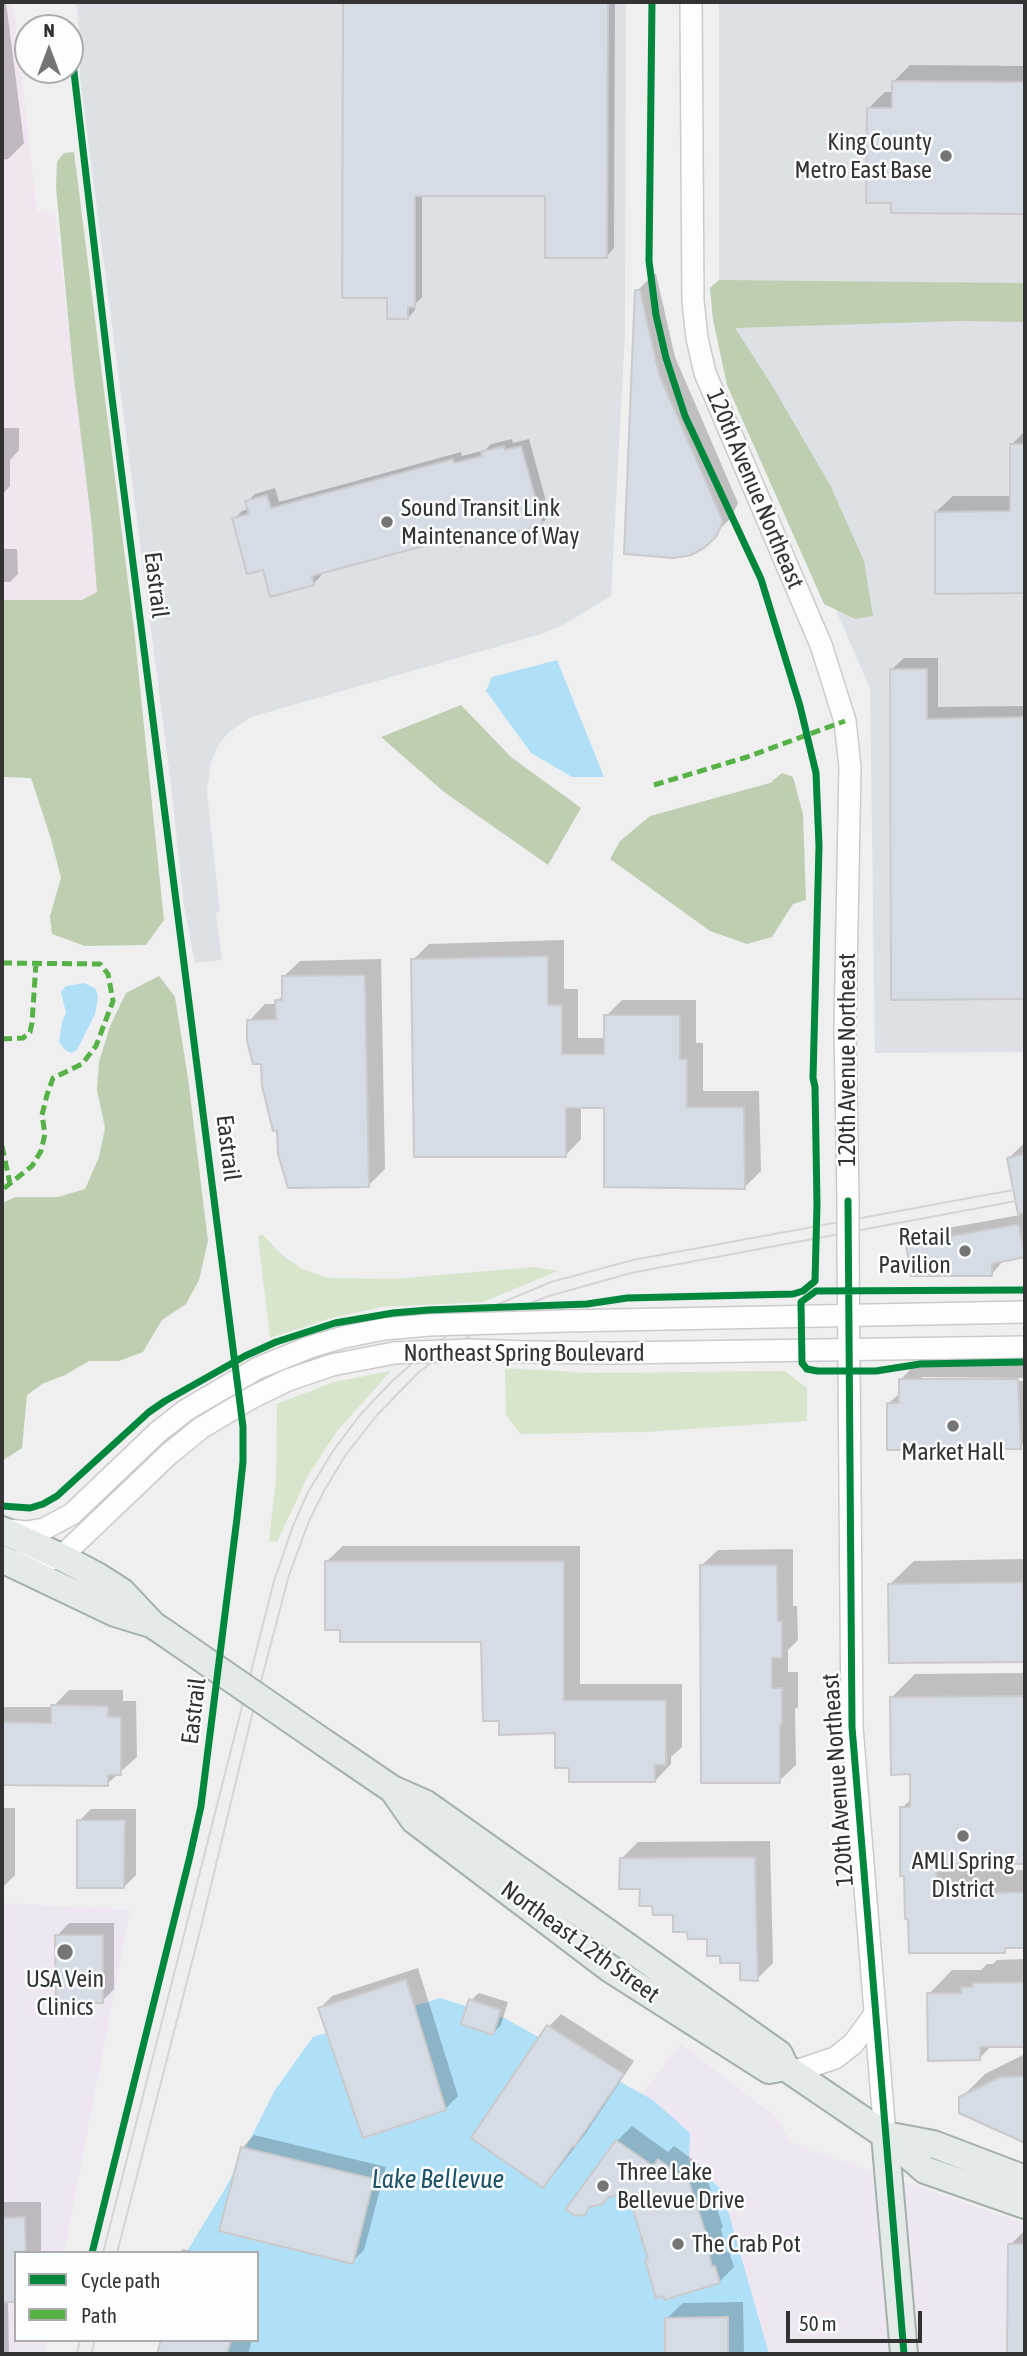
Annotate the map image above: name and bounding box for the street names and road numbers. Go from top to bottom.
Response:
street label: 120th Avenue Northeast [700,385,810,593]
street label: Eastrail [138,550,174,620]
street label: 120th Avenue Northeast [833,953,861,1167]
street label: Eastrail [210,1113,246,1183]
street label: Northeast Spring Boulevard [403,1339,645,1367]
street label: 120th Avenue Northeast [816,1672,860,1888]
street label: Eastrail [176,1676,212,1746]
street label: Northeast 12th Street [495,1875,665,2009]

